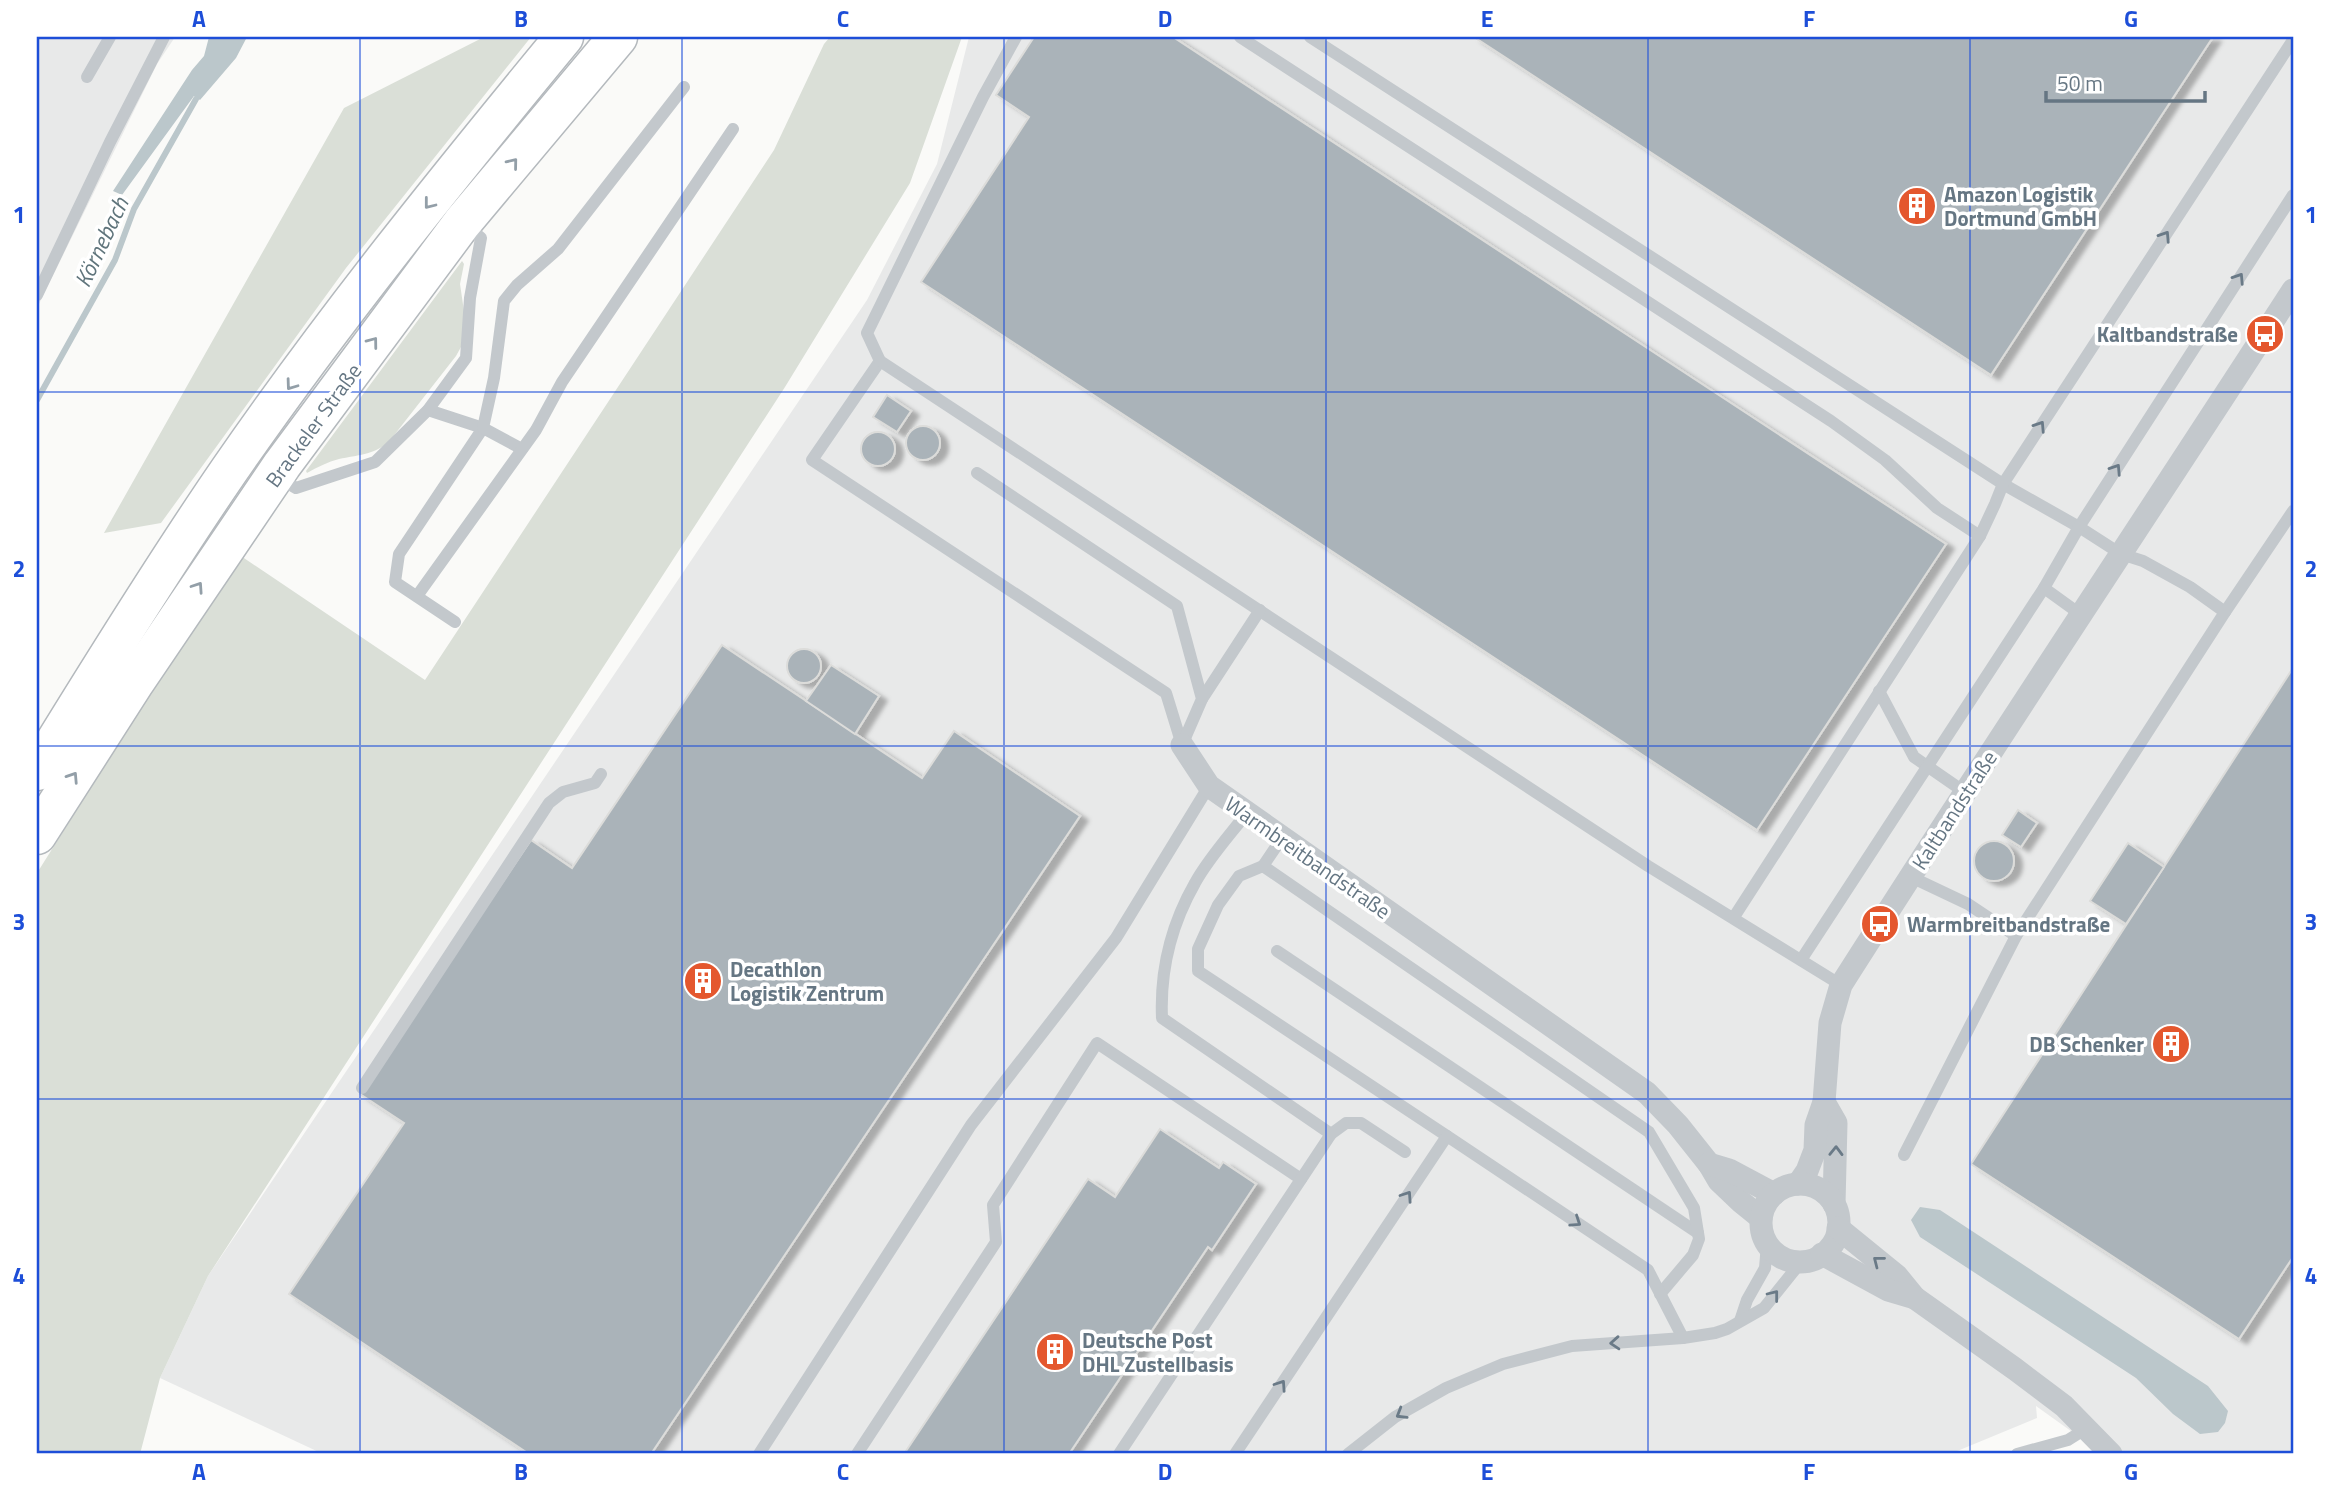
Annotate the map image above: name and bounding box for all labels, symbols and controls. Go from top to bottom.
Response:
text: A [192,1,206,36]
text: B [514,1,528,36]
text: C [837,1,849,36]
text: D [1158,1,1172,36]
text: E [1481,1,1493,36]
text: F [1803,1,1815,36]
text: G [2124,1,2138,36]
scale bar [2046,60,2206,104]
text: 50 m [2057,67,2103,99]
one-way arrow [505,158,517,171]
place label: Amazon Logistik Dortmund GmbH [1944,178,2097,234]
building icon: Amazon Logistik Dortmund GmbH [1896,185,1938,227]
water label: Körnebach [65,191,137,293]
text: 1 [13,197,25,232]
one-way arrow [424,197,437,209]
text: 1 [2305,197,2317,232]
one-way arrow [2157,231,2169,244]
one-way arrow [2231,273,2244,286]
bus stop icon: Kaltbandstraße [2244,313,2286,355]
place label: Kaltbandstraße [2097,318,2238,350]
one-way arrow [365,338,378,350]
street label: Brackeler Straße [257,356,369,494]
one-way arrow [287,377,299,390]
one-way arrow [2032,421,2045,434]
one-way arrow [2108,464,2121,477]
text: 2 [13,551,25,586]
text: 2 [2305,551,2317,586]
one-way arrow [190,582,203,595]
street label: Kaltbandstraße [1903,744,2005,876]
one-way arrow [65,772,78,785]
street label: Warmbreitbandstraße [1219,788,1397,926]
bus stop icon: Warmbreitbandstraße [1859,903,1901,945]
text: 3 [13,904,25,939]
text: 3 [2305,904,2317,939]
place label: Warmbreitbandstraße [1907,908,2110,940]
place label: Decathlon Logistik Zentrum [730,953,884,1009]
building icon: Decathlon Logistik Zentrum [682,960,724,1002]
building icon: DB Schenker [2150,1023,2192,1065]
place label: DB Schenker [2029,1028,2144,1060]
one-way arrow [1828,1146,1844,1156]
one-way arrow [1399,1191,1411,1204]
one-way arrow [1568,1214,1581,1226]
one-way arrow [1873,1257,1886,1270]
text: 4 [13,1258,25,1293]
text: 4 [2305,1258,2317,1293]
one-way arrow [1765,1291,1778,1303]
place label: Deutsche Post DHL Zustellbasis [1082,1324,1234,1380]
building icon: Deutsche Post DHL Zustellbasis [1034,1331,1076,1373]
one-way arrow [1609,1335,1620,1350]
one-way arrow [1272,1380,1285,1393]
one-way arrow [1396,1405,1409,1418]
text: A [192,1454,206,1489]
text: B [514,1454,528,1489]
text: C [837,1454,849,1489]
text: D [1158,1454,1172,1489]
text: E [1481,1454,1493,1489]
text: F [1803,1454,1815,1489]
text: G [2124,1454,2138,1489]

